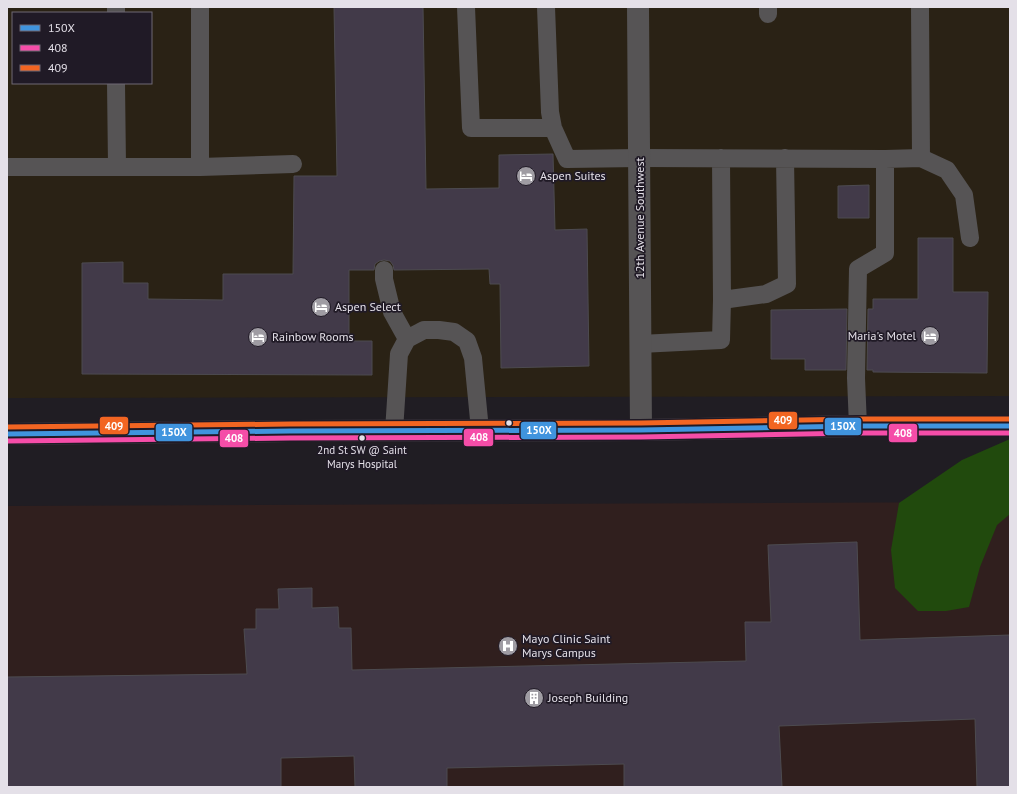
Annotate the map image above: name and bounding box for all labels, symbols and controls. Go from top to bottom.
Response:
legend [12,12,152,84]
text: 150X [48,20,76,35]
text: 408 [48,40,68,55]
text: 409 [48,60,68,75]
street label: 12th Avenue Southwest [632,157,647,279]
hotel icon: Aspen Suites [515,165,537,187]
place label: Aspen Suites [540,168,606,183]
hotel icon: Aspen Select [310,296,332,318]
place label: Aspen Select [335,299,401,314]
hotel icon: Maria's Motel [919,325,941,347]
hotel icon: Rainbow Rooms [247,326,269,348]
place label: Maria's Motel [848,328,916,343]
place label: Rainbow Rooms [272,329,354,344]
line badge: 409 [768,411,798,430]
text: 409 [774,413,792,427]
line badge: 409 [99,416,129,435]
line badge: 150X [824,417,862,436]
unlabelled marker [504,418,514,428]
text: 409 [105,419,123,433]
text: 150X [830,419,856,433]
line badge: 150X [520,421,557,440]
line badge: 150X [155,423,193,442]
text: 150X [526,423,552,437]
line badge: 408 [888,423,918,443]
text: 150X [161,425,187,439]
text: 408 [894,426,912,440]
line badge: 408 [463,428,494,447]
line badge: 408 [219,429,249,448]
text: 408 [470,430,488,444]
text: 408 [225,431,243,445]
marker: 2nd St SW @ Saint Marys Hospital [357,433,367,443]
place label: 2nd St SW @ Saint Marys Hospital [317,443,407,471]
place label: Mayo Clinic Saint Marys Campus [522,631,610,660]
hospital icon: Mayo Clinic Saint Marys Campus [497,635,519,657]
building icon: Joseph Building [523,687,545,709]
place label: Joseph Building [547,690,628,705]

